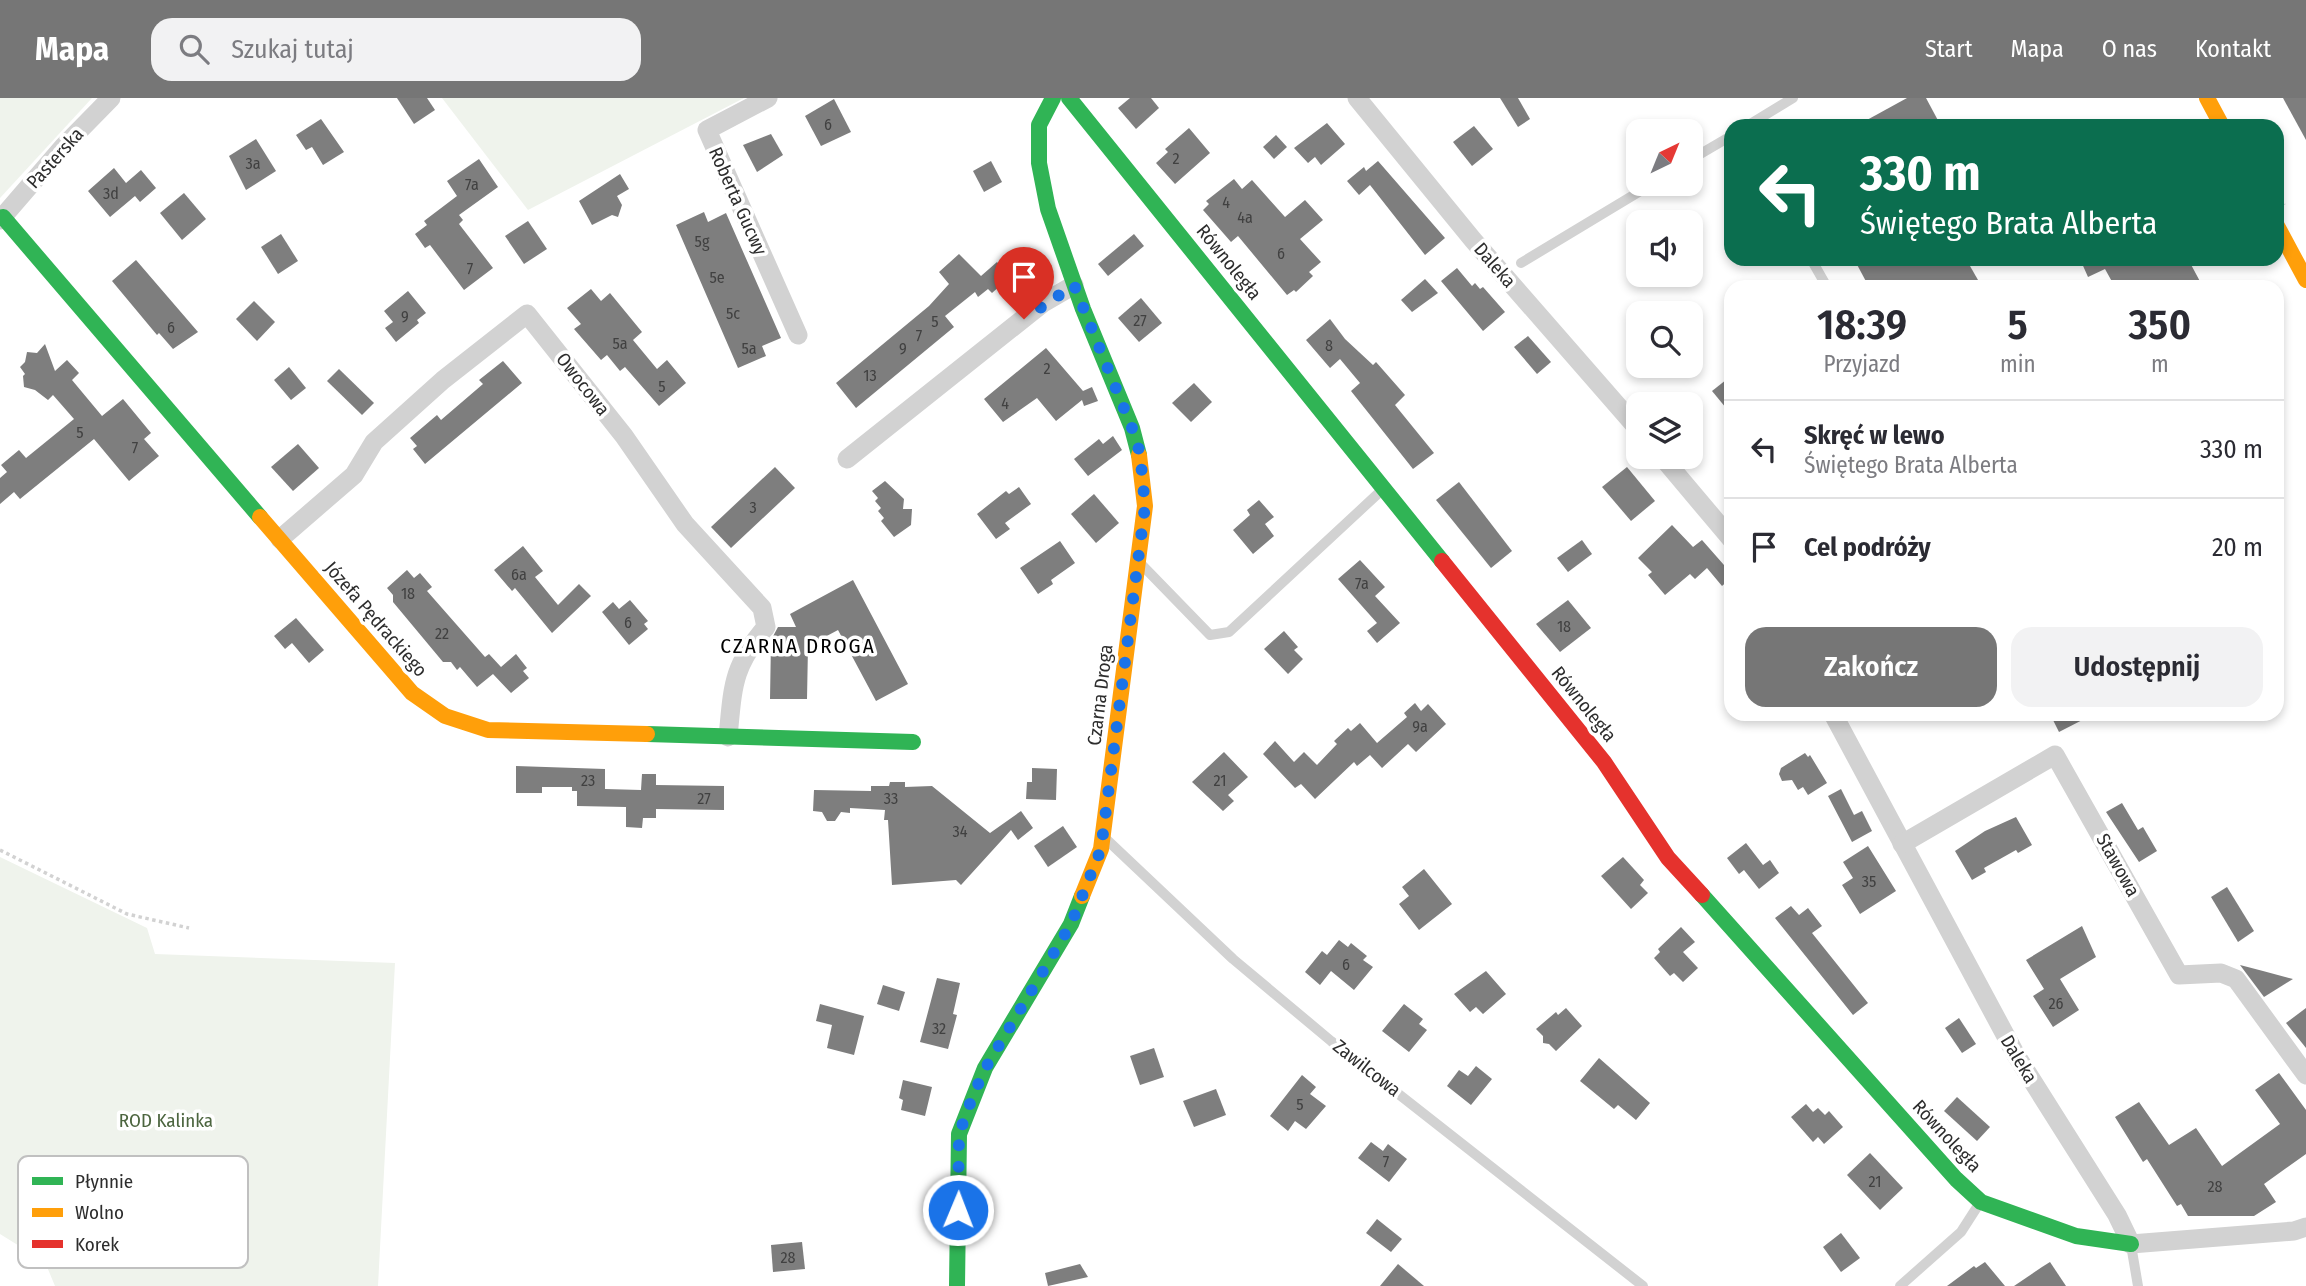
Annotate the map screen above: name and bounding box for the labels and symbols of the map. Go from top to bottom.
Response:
house number: 6 [824,115,832,134]
north arrow [1626,119,1703,196]
street label: Pasterska [22,123,88,193]
street label: Roberta Gucwy [704,143,772,259]
house number: 2 [1172,149,1180,168]
house number: 3a [245,154,261,173]
house number: 7a [465,175,479,194]
house number: 3d [103,184,119,203]
house number: 4 [1222,193,1230,212]
house number: 4a [1237,208,1253,227]
street label: Równoległa [1192,220,1266,304]
house number: 5g [695,232,710,251]
street label: Daleka [1469,238,1521,292]
house number: 6 [1277,244,1285,263]
pin [994,247,1054,319]
house number: 7 [467,259,474,278]
house number: 5e [709,268,725,287]
house number: 5c [726,304,740,323]
house number: 9 [401,307,409,326]
house number: 27 [1133,311,1147,330]
house number: 5 [931,312,939,331]
house number: 6 [167,318,175,337]
house number: 7 [916,326,923,345]
house number: 5a [612,334,628,353]
house number: 8 [1325,336,1333,355]
house number: 5a [741,339,757,358]
house number: 9 [899,339,907,358]
street label: Owocowa [551,348,615,420]
house number: 2 [1043,359,1051,378]
house number: 13 [863,366,877,385]
house number: 5 [658,377,666,396]
house number: 4 [1001,394,1009,413]
house number: 5 [76,423,84,442]
house number: 7 [132,438,139,457]
house number: 3 [749,498,757,517]
street label: Józefa Pędrackiego [320,557,432,681]
house number: 6a [511,565,527,584]
house number: 7a [1355,574,1369,593]
house number: 18 [401,584,415,603]
house number: 6 [624,613,632,632]
house number: 18 [1557,617,1571,636]
house number: 22 [435,624,449,643]
district label: CZARNA DROGA [720,633,876,659]
street label: Czarna Droga [1082,643,1118,747]
street label: Równoległa [1547,662,1621,746]
house number: 9a [1412,717,1428,736]
house number: 23 [581,771,595,790]
house number: 21 [1214,771,1226,790]
house number: 27 [697,789,711,808]
house number: 33 [884,789,898,808]
house number: 34 [953,822,968,841]
street label: Stawowa [2091,829,2145,901]
house number: 35 [1862,872,1876,891]
house number: 6 [1342,955,1350,974]
house number: 26 [2049,994,2064,1013]
house number: 32 [932,1019,946,1038]
street label: Daleka [1996,1031,2042,1087]
street label: Zawilcowa [1329,1035,1405,1101]
house number: 5 [1296,1095,1304,1114]
street label: Równoległa [1908,1095,1986,1177]
park label: ROD Kalinka [119,1109,213,1132]
house number: 7 [1383,1152,1390,1171]
legend [18,1156,248,1268]
text: Płynnie [75,1170,133,1193]
house number: 21 [1869,1172,1881,1191]
position arrow [921,1173,995,1247]
house number: 28 [2207,1177,2223,1196]
text: Wolno [75,1201,124,1224]
text: Korek [75,1233,119,1256]
house number: 28 [780,1248,796,1267]

